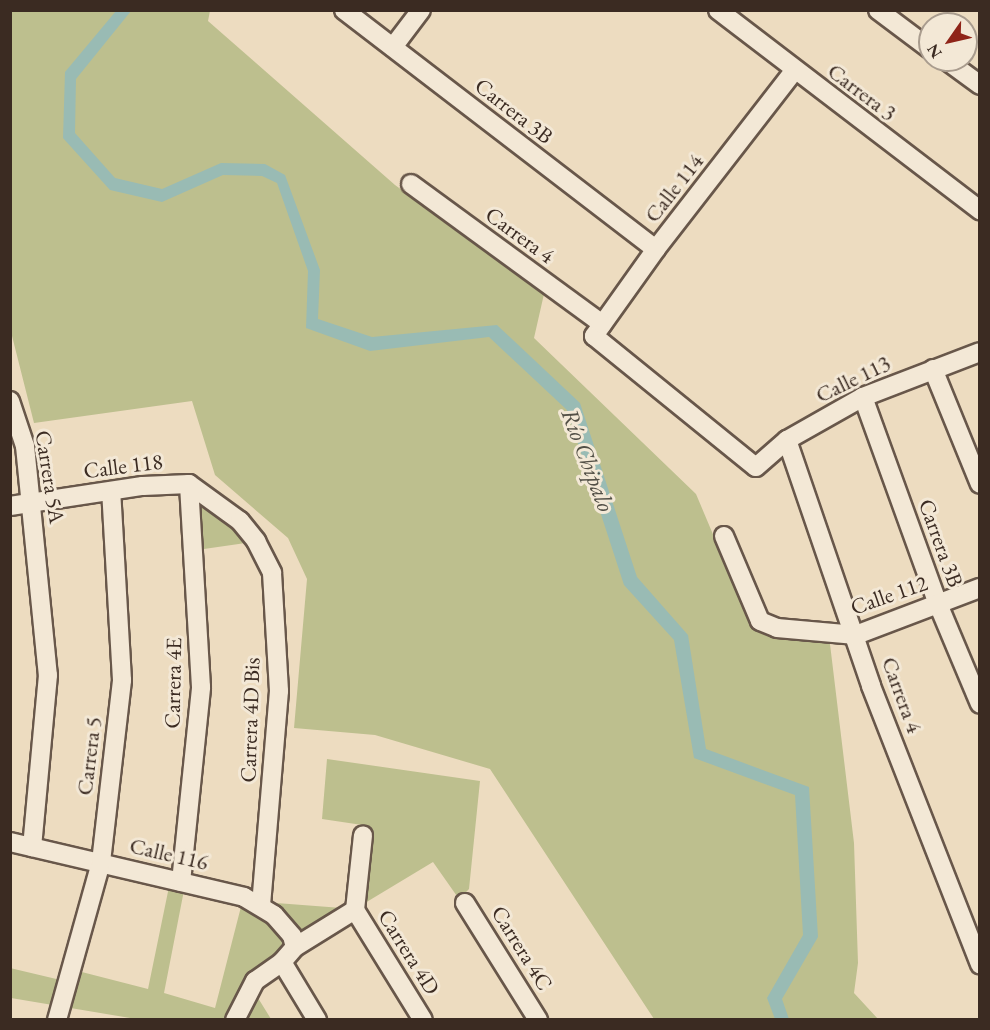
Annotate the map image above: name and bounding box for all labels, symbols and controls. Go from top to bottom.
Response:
north arrow [918,12,978,72]
text: N [922,40,947,62]
street label: Carrera 3 [823,58,901,126]
street label: Carrera 3B [470,72,558,150]
street label: Calle 114 [639,149,709,227]
street label: Carrera 4 [480,201,560,269]
street label: Calle 113 [811,350,895,408]
water label: Río Chipalo [555,404,621,516]
street label: Carrera 5A [30,429,70,525]
street label: Calle 118 [82,448,164,484]
street label: Carrera 3B [913,495,969,591]
street label: Calle 112 [847,570,931,620]
street label: Carrera 4E [159,637,187,729]
street label: Carrera 4 [876,653,928,737]
street label: Carrera 4D Bis [235,657,265,783]
street label: Carrera 5 [71,715,107,797]
street label: Calle 116 [127,832,211,876]
street label: Carrera 4C [486,901,558,995]
street label: Carrera 4D [373,905,445,999]

